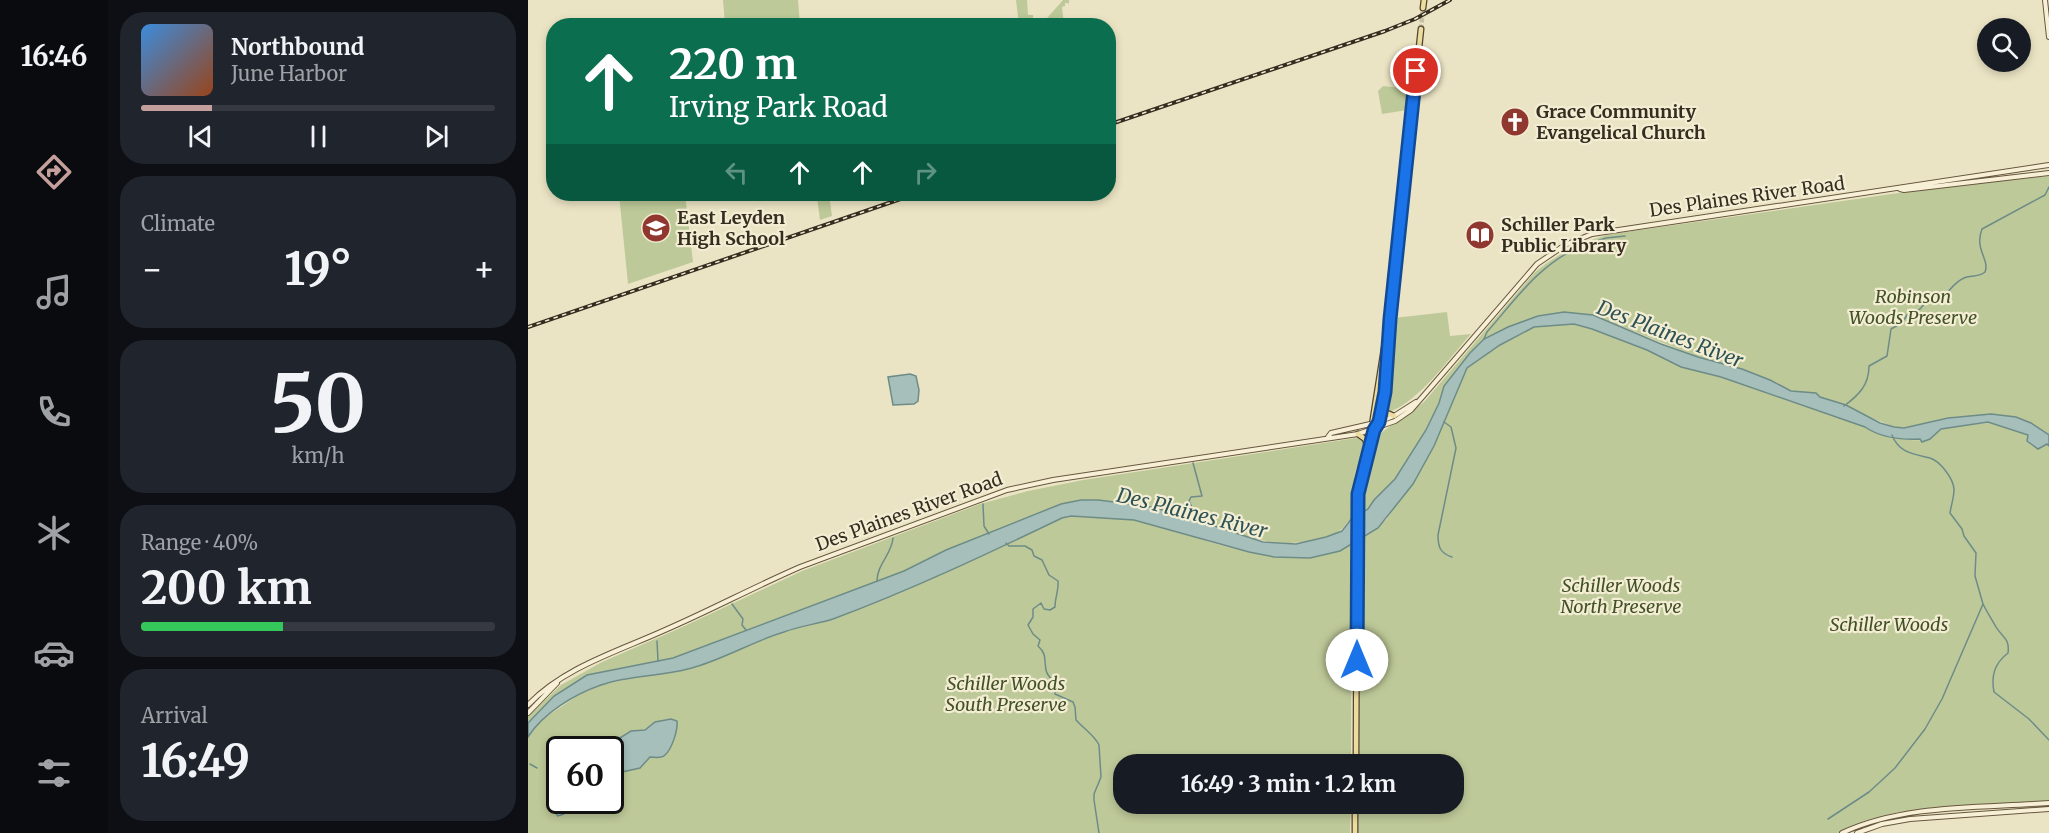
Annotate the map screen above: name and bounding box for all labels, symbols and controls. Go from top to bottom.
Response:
map controls [1977,18,2031,72]
button: search [1977,18,2031,72]
text: Northbound [231,33,364,61]
text: 220 m [669,38,797,90]
text: 16:46 [21,39,87,73]
icon: ahead [570,42,648,120]
pin [1390,45,1441,96]
icon: arrive [1399,54,1432,87]
text: June Harbor [231,61,347,86]
text: Irving Park Road [669,90,888,124]
place label: Grace Community Evangelical Church [1536,100,1706,144]
church icon: Grace Community Evangelical Church [1499,106,1531,138]
icon: previous [184,120,217,153]
icon: pause [302,120,335,153]
icon: next [420,120,453,153]
icon: directions [33,151,75,193]
icon: left [720,156,753,189]
icon: ahead [783,156,816,189]
icon: ahead [846,156,879,189]
icon: right [909,156,942,189]
street label: Des Plaines River Road [1648,171,1846,222]
place label: East Leyden High School [677,206,785,250]
text: Climate [141,211,215,236]
school or university icon: East Leyden High School [640,212,672,244]
place label: Schiller Park Public Library [1501,213,1627,257]
library icon: Schiller Park Public Library [1464,219,1496,251]
text: 19° [284,241,352,297]
text: − [141,249,163,290]
text: + [473,249,495,290]
icon: music [33,271,75,313]
park label: Robinson Woods Preserve [1849,285,1977,329]
water label: Des Plaines River [1593,294,1748,373]
text: 50 [270,355,366,453]
icon: phone [33,391,75,433]
text: km/h [292,443,344,468]
street label: Des Plaines River Road [812,467,1006,556]
water label: Des Plaines River [1113,481,1271,544]
icon: climate [33,512,75,554]
text: Range · 40% [141,530,258,555]
text: 200 km [141,560,312,616]
park label: Schiller Woods North Preserve [1560,574,1682,618]
park label: Schiller Woods [1830,613,1948,636]
position arrow [1325,628,1389,692]
icon: car [33,632,75,674]
park label: Schiller Woods South Preserve [945,672,1067,716]
text: Arrival [141,703,208,728]
text: 16:49 [141,733,250,789]
speed limit sign: 60 [546,736,624,814]
icon: filters [33,752,75,794]
text: 16:49 · 3 min · 1.2 km [1181,770,1396,798]

